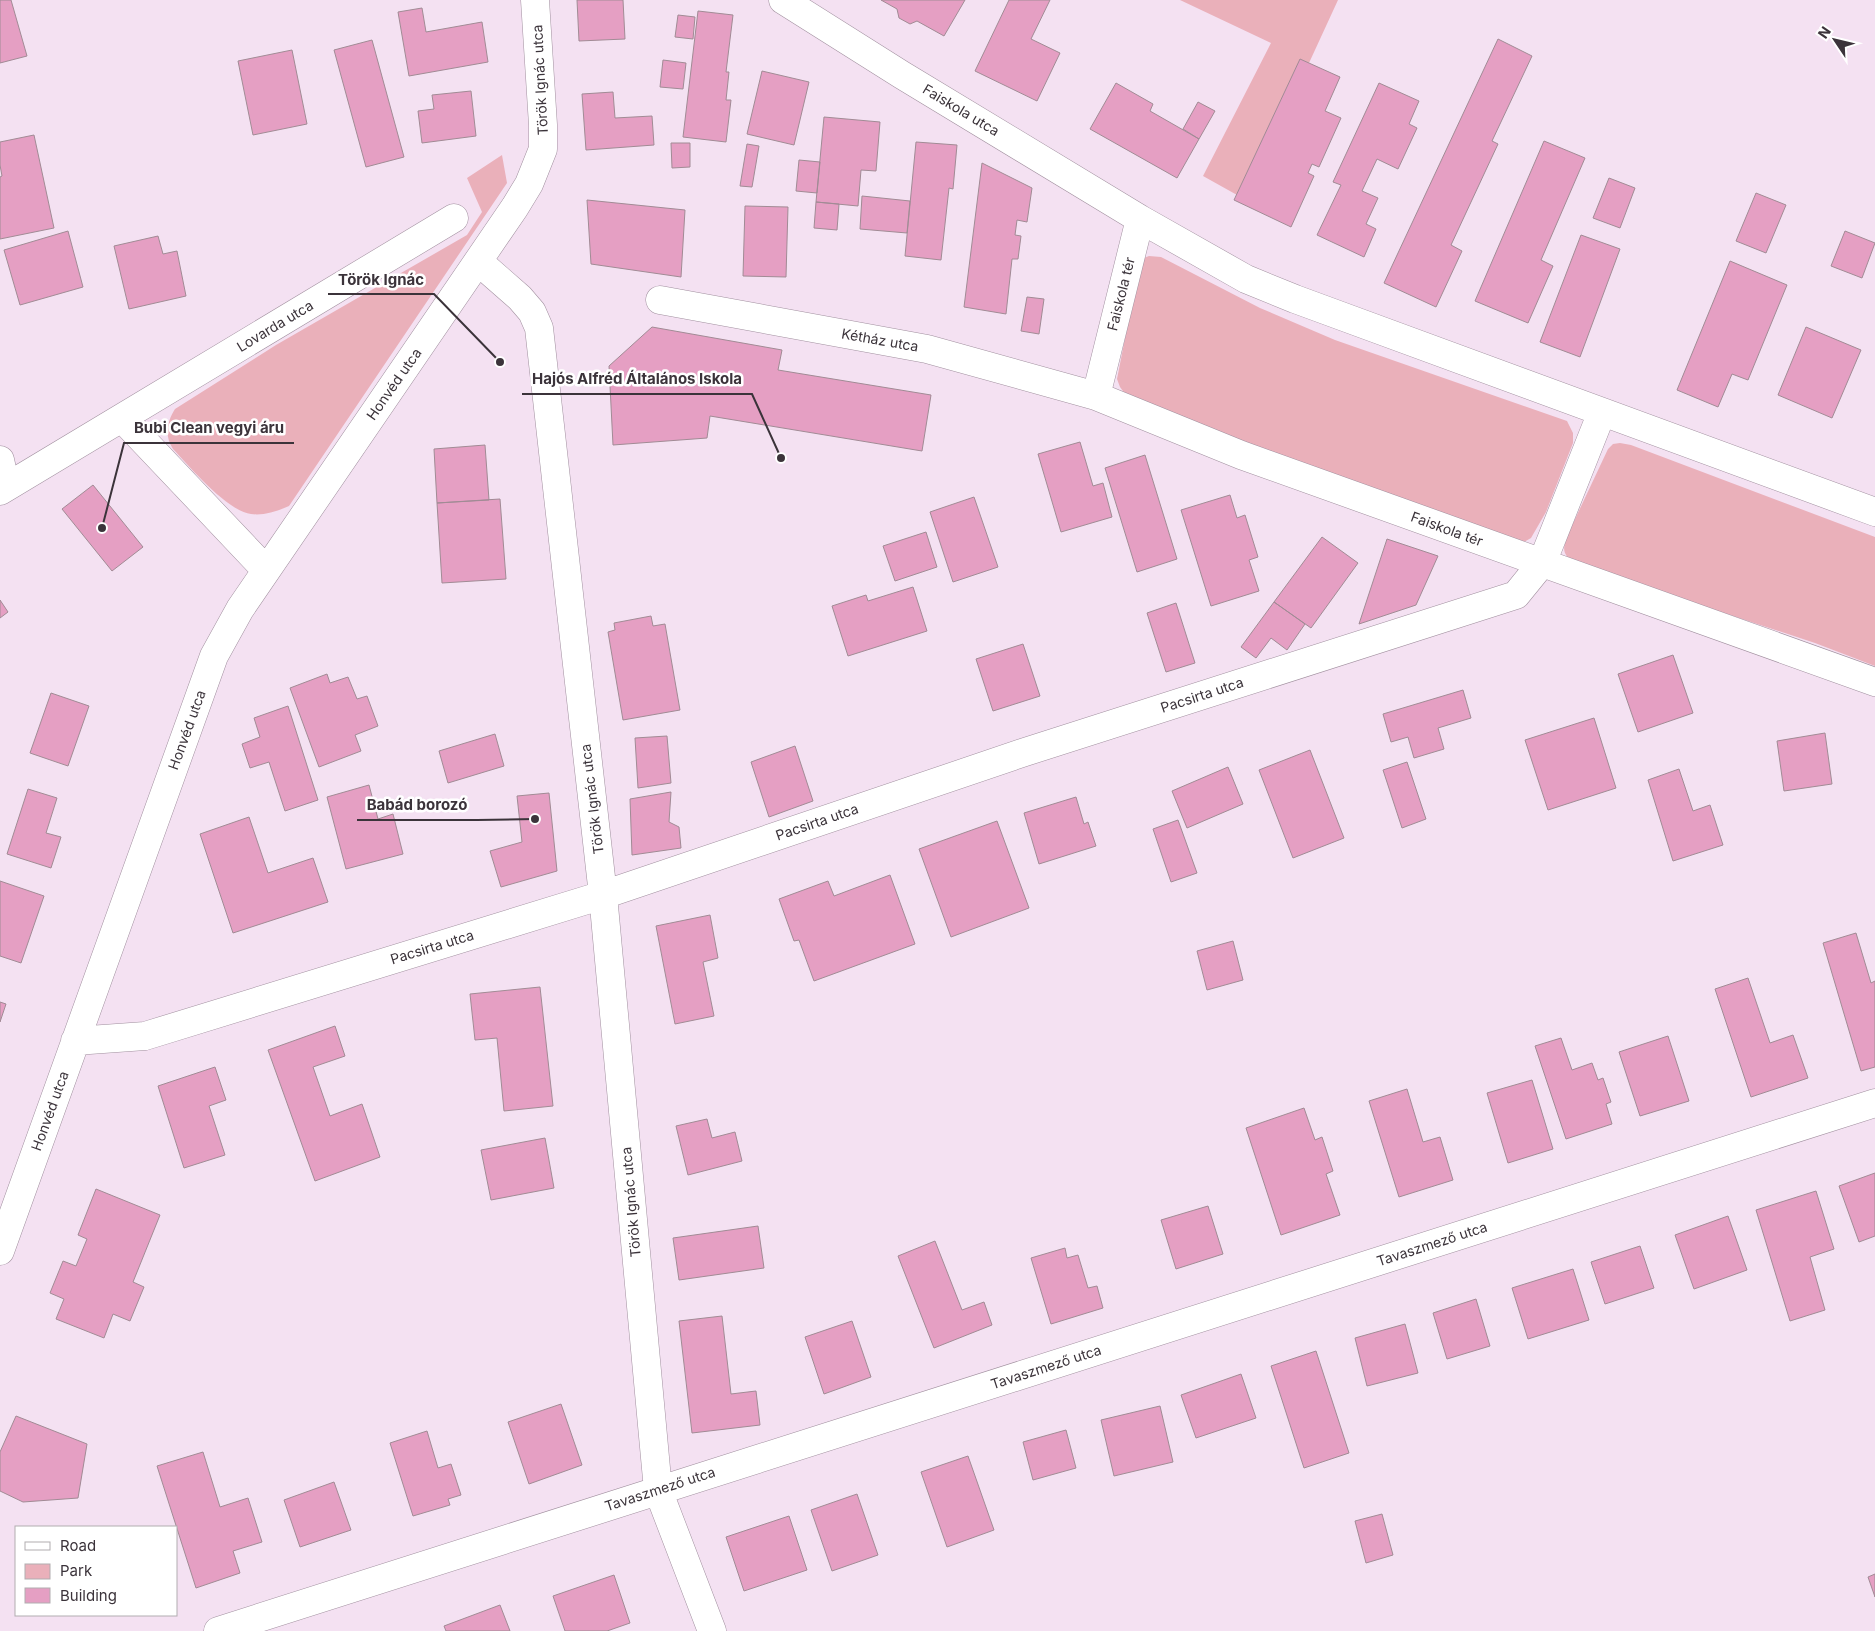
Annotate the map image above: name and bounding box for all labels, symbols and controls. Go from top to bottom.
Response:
north arrow [1810,15,1860,65]
text: N [1814,23,1834,42]
street label: Török Ignác utca [528,24,551,136]
street label: Faiskola utca [920,80,1003,139]
street label: Faiskola tér [1103,255,1138,333]
callout: Török Ignác [328,264,434,294]
text: Török Ignác [338,270,424,289]
street label: Lovarda utca [234,296,316,355]
street label: Kétház utca [840,324,920,355]
street label: Honvéd utca [363,344,425,423]
callout: Hajós Alfréd Általános Iskola [522,364,752,394]
text: Hajós Alfréd Általános Iskola [532,369,742,388]
callout: Bubi Clean vegyi áru [124,413,294,443]
text: Bubi Clean vegyi áru [134,418,284,437]
street label: Faiskola tér [1409,508,1486,549]
street label: Pacsirta utca [1158,673,1245,716]
street label: Honvéd utca [164,688,209,772]
street label: Török Ignác utca [576,743,607,855]
callout: Babád borozó [357,790,477,820]
text: Babád borozó [367,795,467,814]
street label: Pacsirta utca [773,799,860,844]
street label: Pacsirta utca [388,926,476,967]
street label: Honvéd utca [27,1069,72,1153]
street label: Török Ignác utca [617,1146,644,1258]
street label: Tavaszmező utca [1374,1218,1489,1269]
street label: Tavaszmező utca [988,1341,1103,1392]
street label: Tavaszmező utca [602,1463,717,1514]
legend [15,1526,178,1616]
text: Road [60,1536,96,1555]
text: Park [60,1561,93,1580]
text: Building [60,1586,117,1605]

